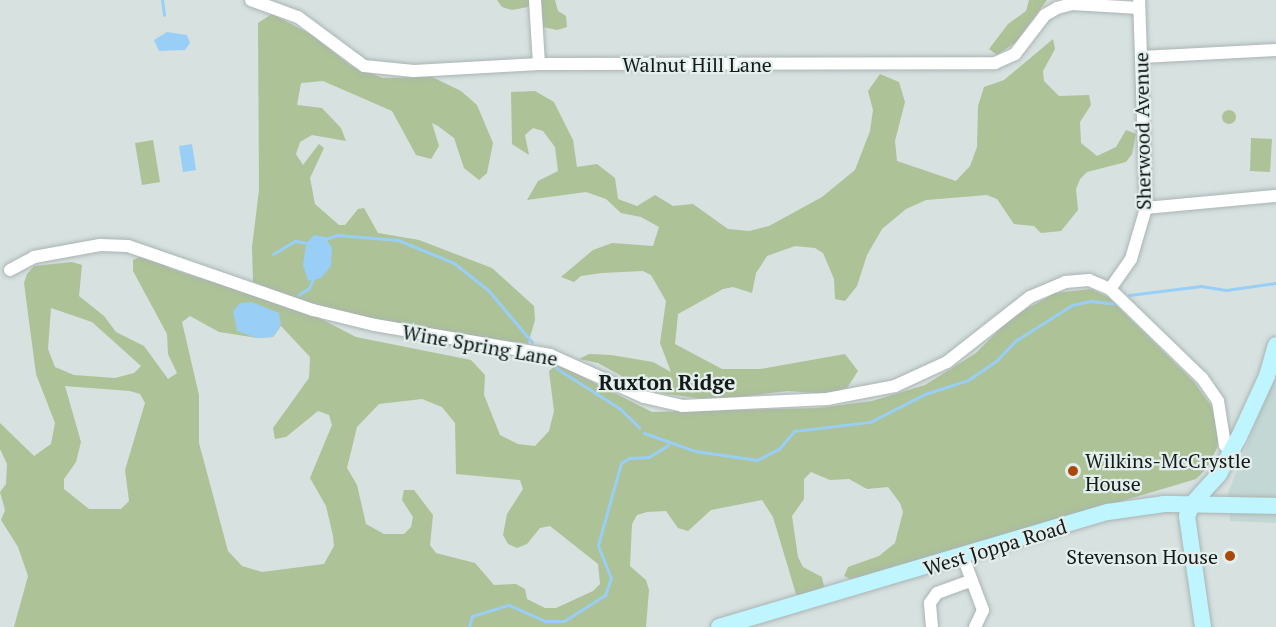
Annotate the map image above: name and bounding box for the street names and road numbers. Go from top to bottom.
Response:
street label: Walnut Hill Lane [622,52,772,76]
street label: Sherwood Avenue [1129,52,1155,210]
street label: Wine Spring Lane [400,320,560,370]
street label: West Joppa Road [920,514,1070,580]

